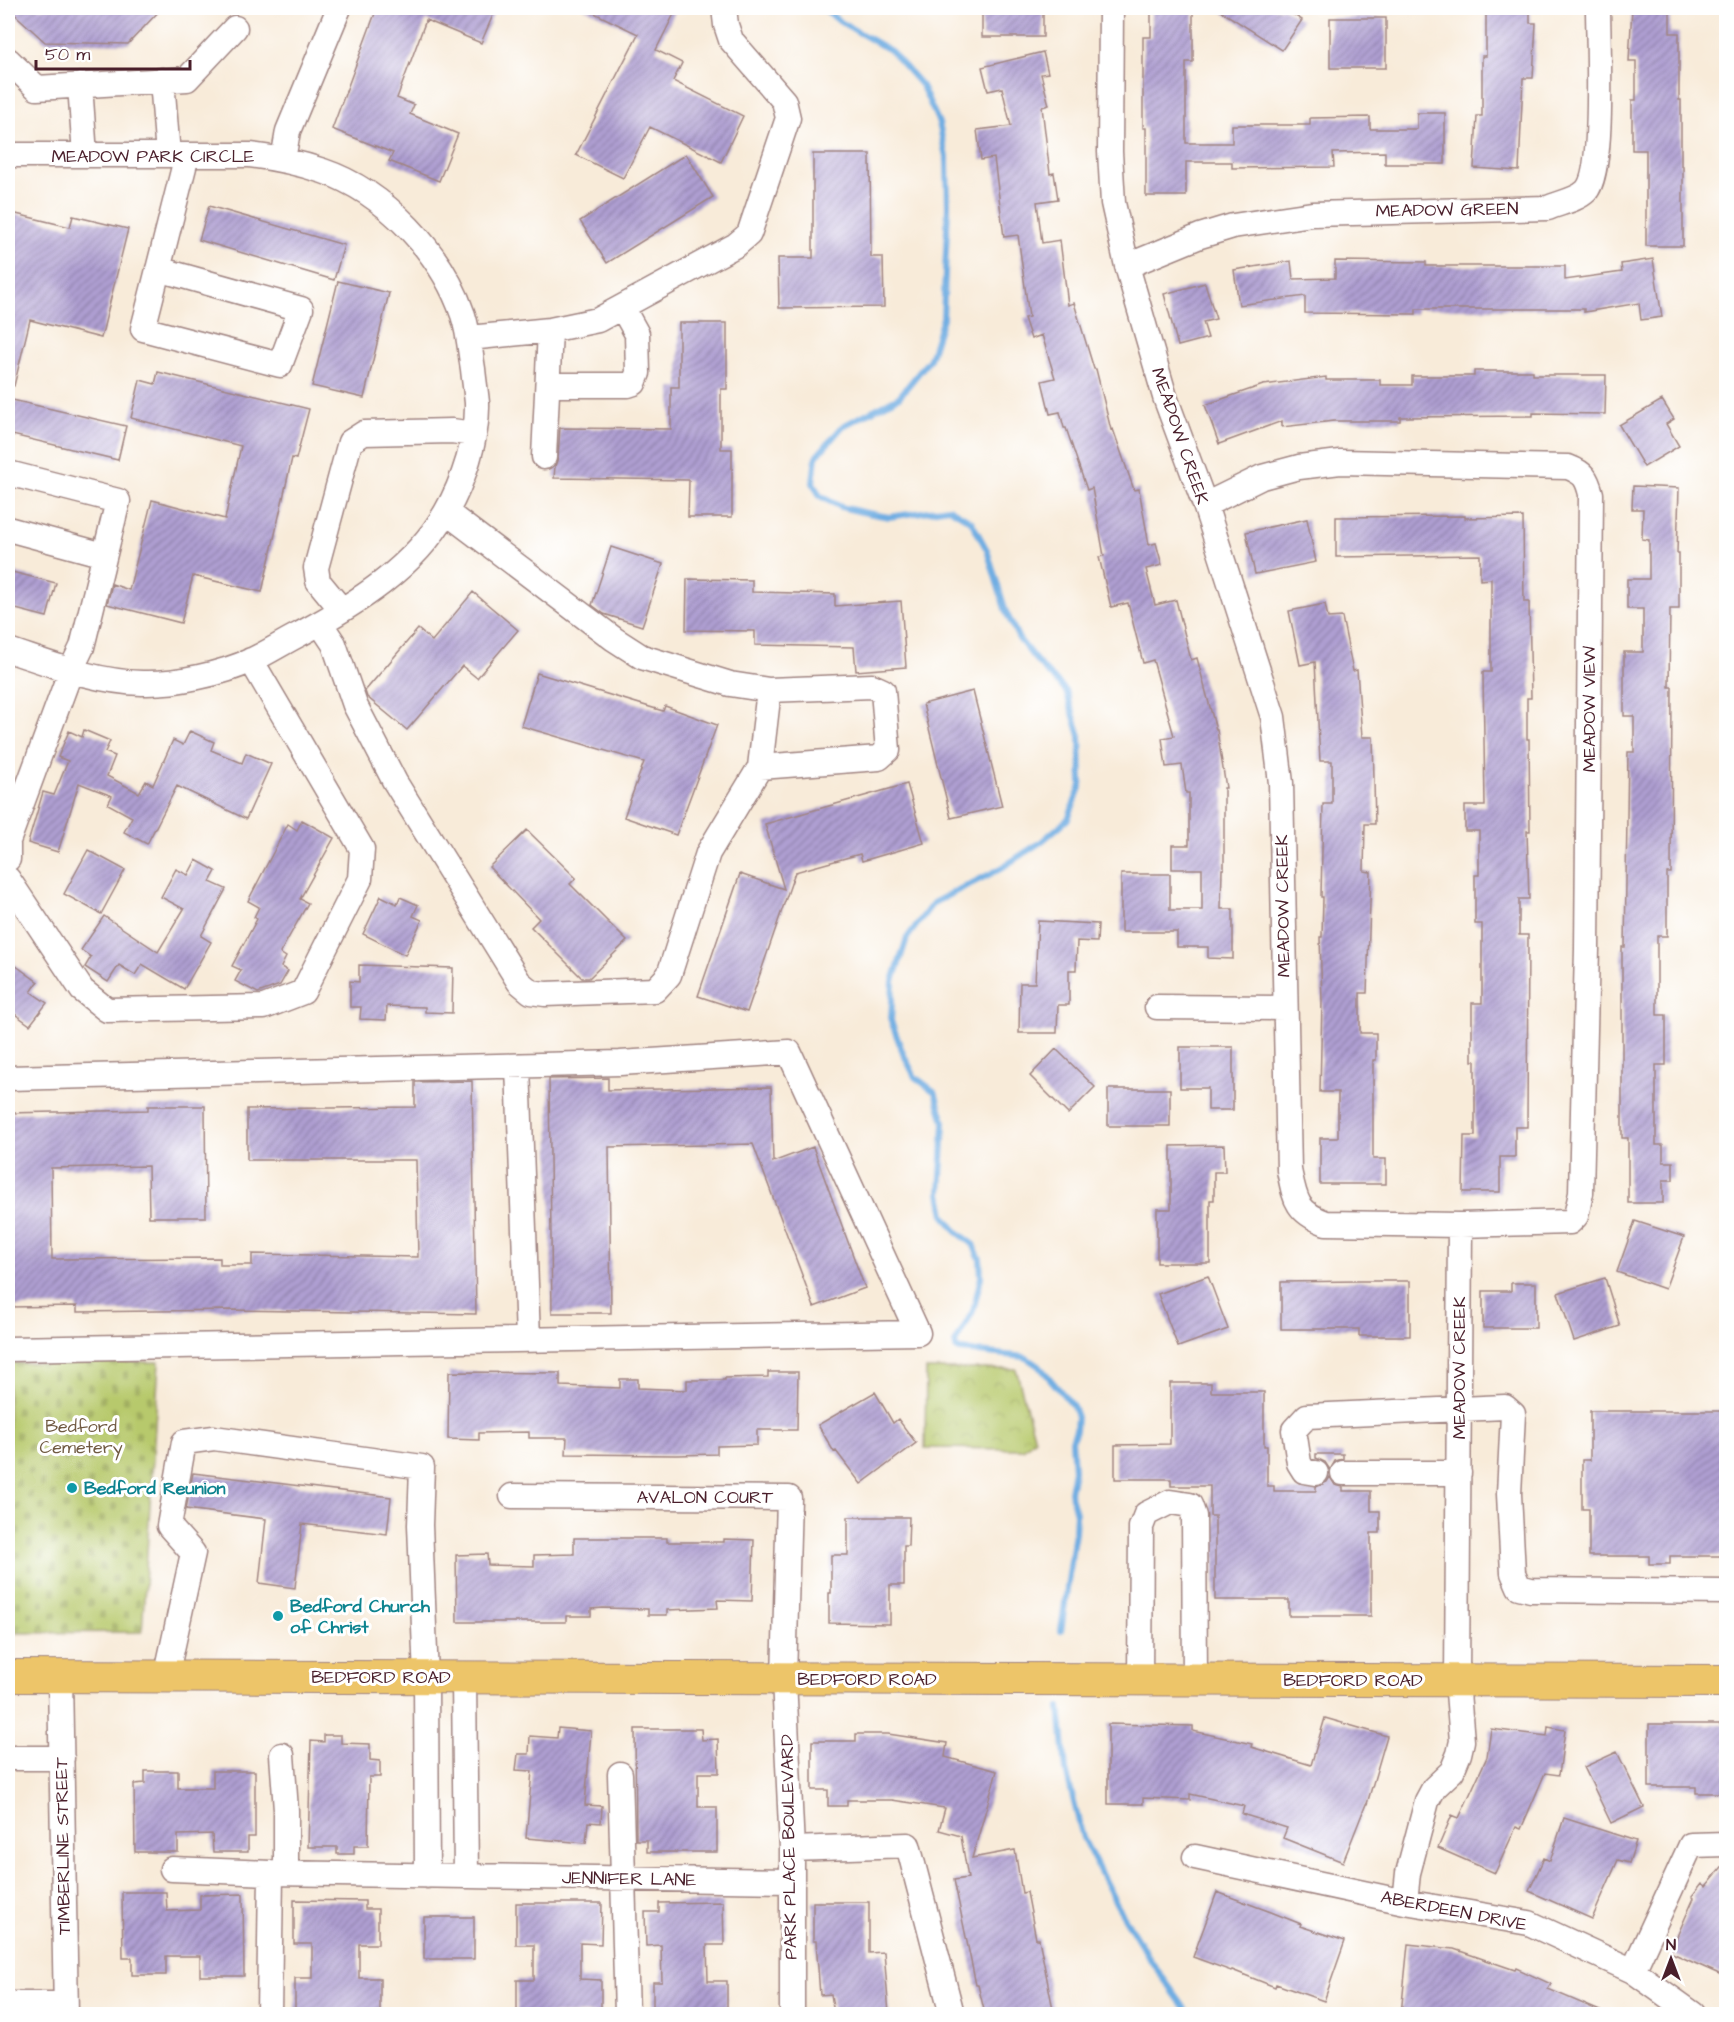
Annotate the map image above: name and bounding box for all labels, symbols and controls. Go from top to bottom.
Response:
scale bar [36,33,190,71]
text: 50 m [45,42,90,67]
street label: MEADOW PARK CIRCLE [51,144,255,169]
street label: MEADOW GREEN [1375,196,1519,224]
street label: MEADOW CREEK [1145,364,1215,508]
street label: MEADOW VIEW [1577,646,1602,772]
street label: MEADOW CREEK [1269,834,1297,978]
street label: MEADOW CREEK [1447,1297,1472,1439]
park label: Bedford Cemetery [39,1414,123,1461]
place label: Bedford Reunion [84,1476,226,1501]
marker: Bedford Reunion [65,1481,79,1495]
street label: AVALON COURT [637,1485,774,1510]
place label: Bedford Church of Christ [290,1594,431,1640]
marker: Bedford Church of Christ [271,1609,285,1623]
street label: BEDFORD ROAD [311,1665,451,1690]
street label: BEDFORD ROAD [797,1667,937,1692]
street label: BEDFORD ROAD [1283,1668,1423,1693]
street label: PARK PLACE BOULEVARD [775,1734,803,1960]
street label: TIMBERLINE STREET [49,1756,77,1935]
street label: JENNIFER LANE [562,1865,697,1893]
street label: ABERDEEN DRIVE [1379,1885,1530,1937]
north arrow [1641,1929,1701,1989]
text: N [1666,1934,1676,1956]

